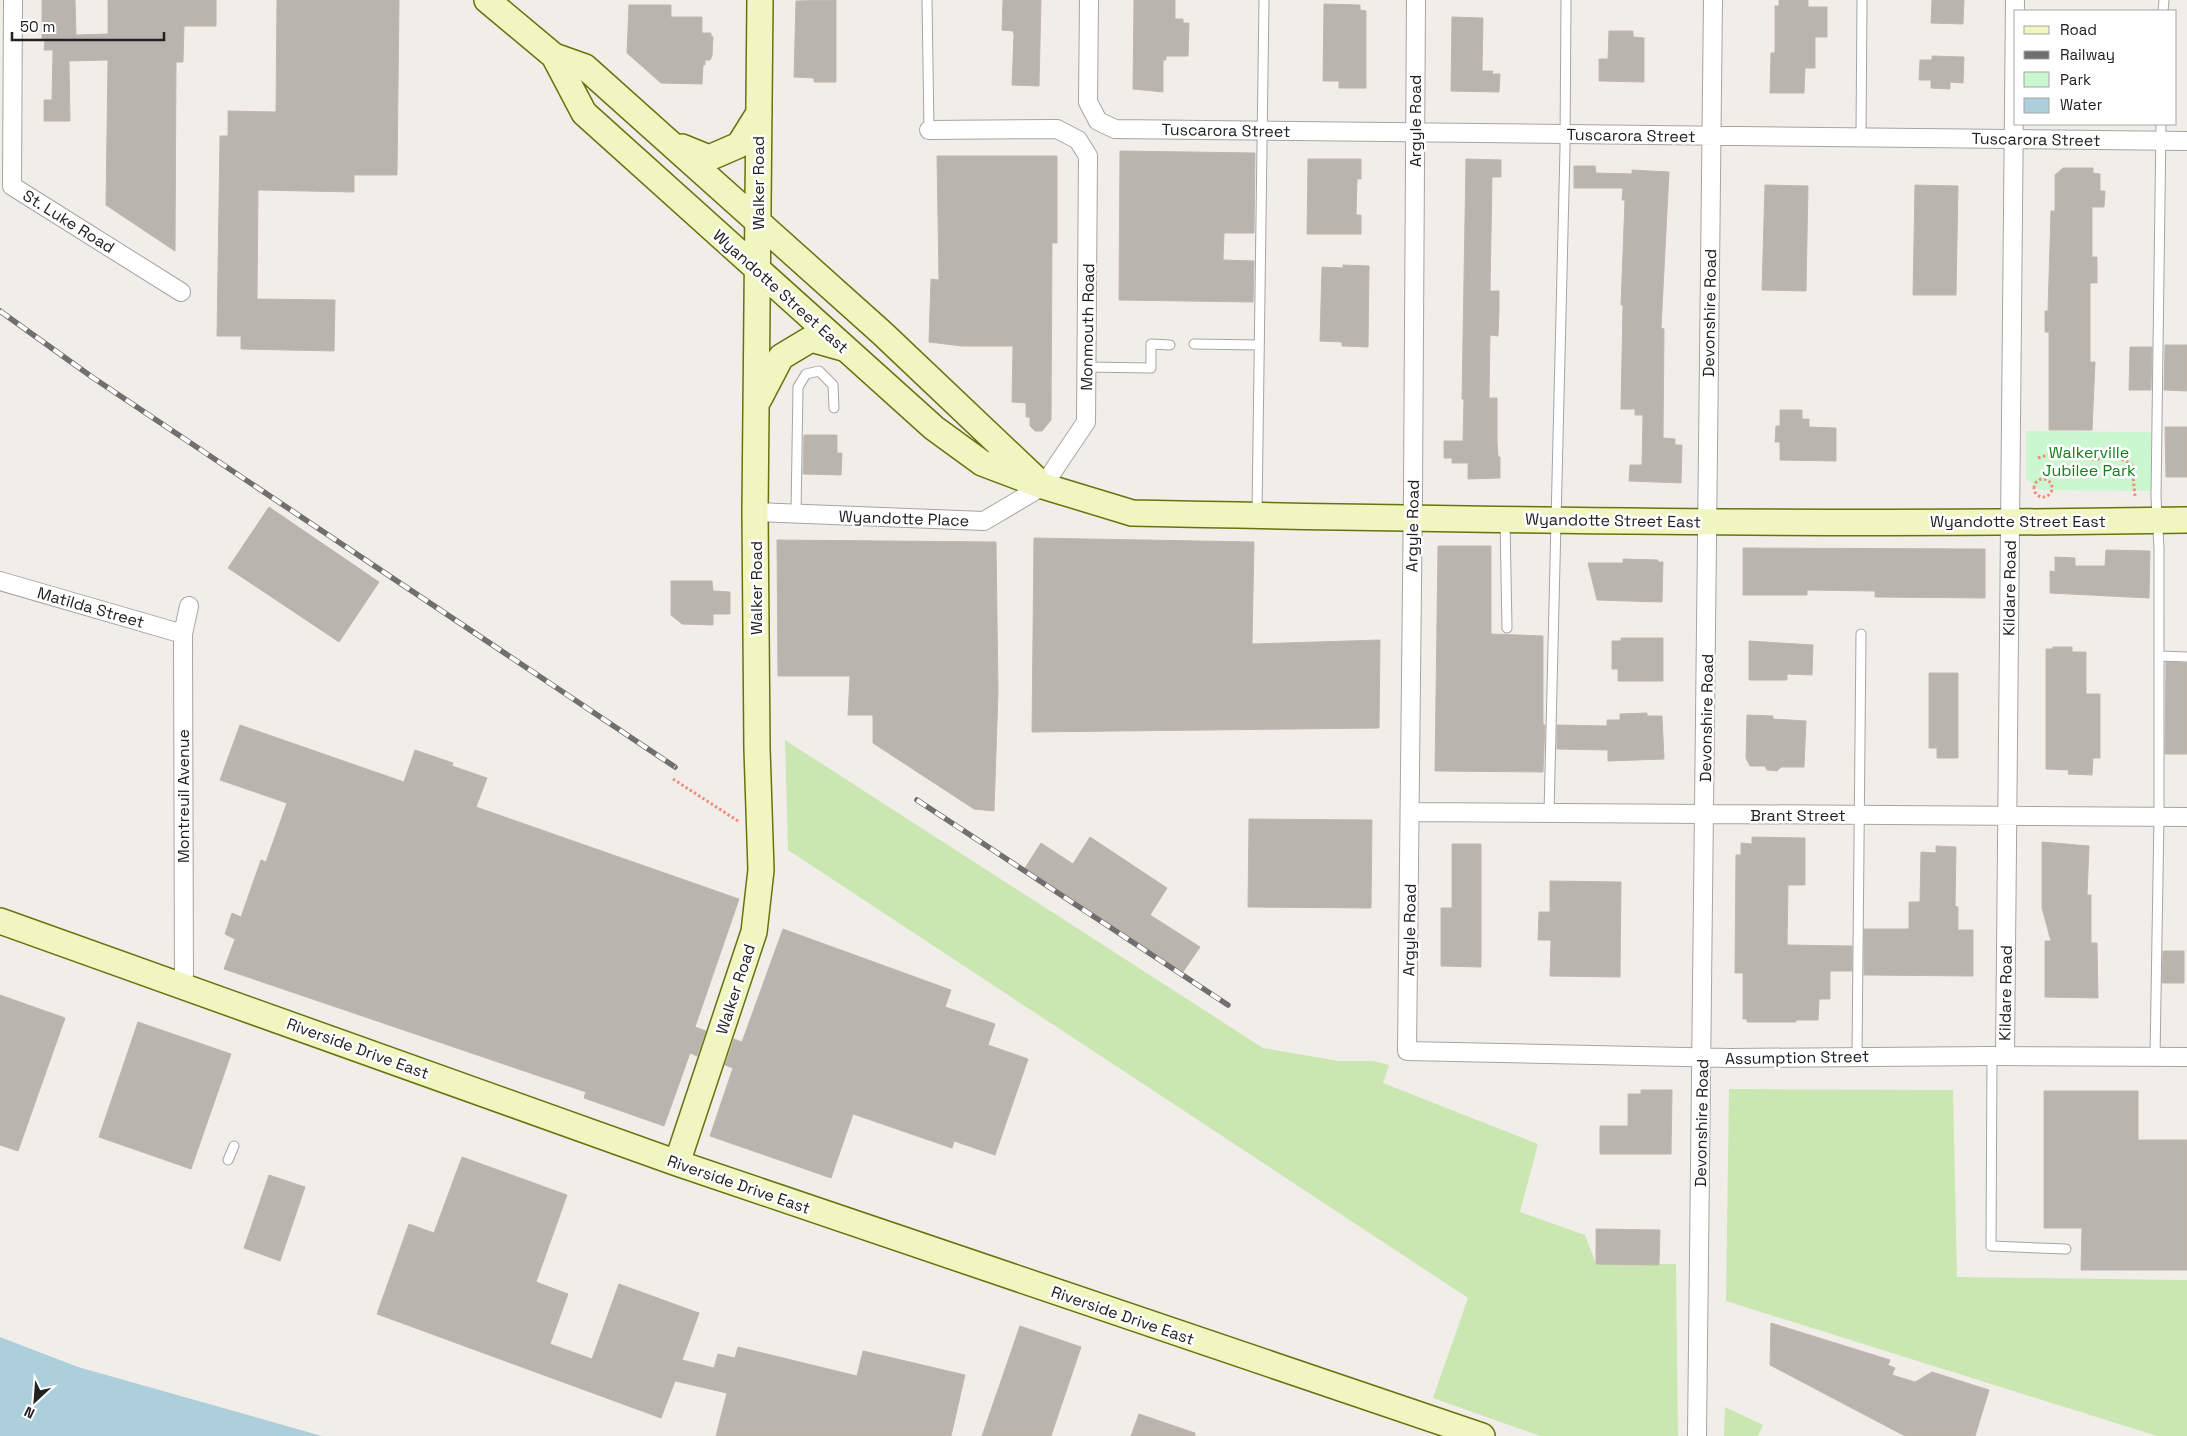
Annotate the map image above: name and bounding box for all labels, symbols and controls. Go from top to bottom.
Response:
scale bar [12,10,165,42]
legend [2014,10,2177,125]
text: 50 m [20,17,55,36]
text: Road [2060,20,2097,39]
text: Railway [2060,45,2115,64]
text: Park [2060,70,2091,89]
street label: Argyle Road [1405,75,1426,167]
text: Water [2060,95,2103,114]
street label: Tuscarora Street [1161,119,1291,142]
street label: Tuscarora Street [1566,124,1696,147]
street label: Tuscarora Street [1971,128,2101,151]
street label: Walker Road [748,136,769,230]
street label: St. Luke Road [19,185,119,258]
street label: Wyandotte Street East [708,225,853,358]
street label: Devonshire Road [1698,249,1721,377]
street label: Monmouth Road [1076,263,1099,391]
park label: Walkerville Jubilee Park [2042,442,2136,481]
street label: Argyle Road [1401,479,1424,573]
street label: Wyandotte Place [838,506,970,531]
street label: Wyandotte Street East [1525,508,1701,533]
street label: Wyandotte Street East [1930,511,2106,532]
street label: Kildare Road [1998,540,2021,636]
street label: Walker Road [746,541,767,635]
street label: Matilda Street [35,582,147,633]
street label: Devonshire Road [1695,654,1718,782]
street label: Montreuil Avenue [173,729,194,863]
street label: Brant Street [1750,805,1846,826]
street label: Argyle Road [1398,883,1421,977]
street label: Walker Road [711,941,760,1037]
street label: Kildare Road [1994,945,2017,1041]
street label: Riverside Drive East [284,1013,432,1084]
street label: Assumption Street [1725,1046,1869,1069]
street label: Devonshire Road [1690,1059,1713,1187]
street label: Riverside Drive East [664,1150,813,1219]
street label: Riverside Drive East [1048,1281,1197,1350]
north arrow [10,1376,60,1426]
text: N [21,1403,37,1423]

